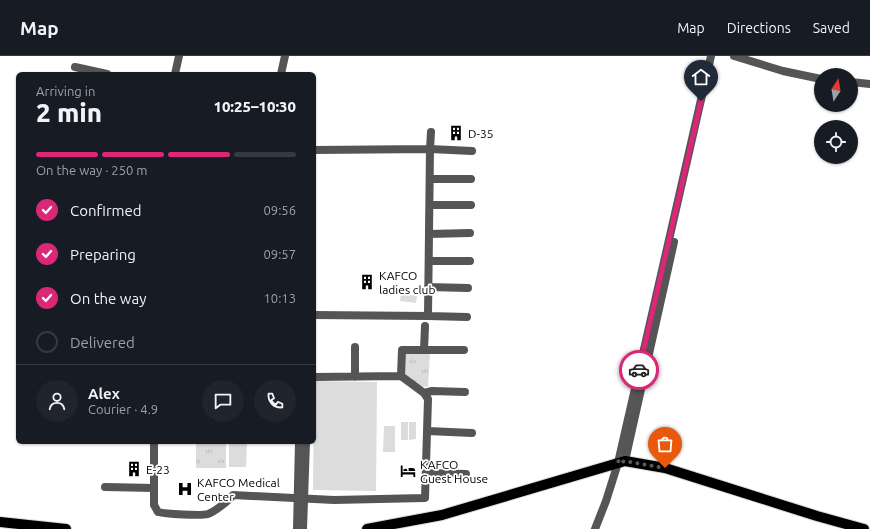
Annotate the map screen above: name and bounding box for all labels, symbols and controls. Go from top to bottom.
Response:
text: Map [20,17,59,39]
text: Map [677,20,705,36]
text: Directions [727,20,791,36]
text: Saved [813,20,850,36]
pin [684,60,718,101]
icon: home [690,66,712,88]
north arrow [814,68,858,112]
map controls [814,68,858,164]
text: Arriving in [36,84,95,98]
text: 2 min [36,98,102,127]
text: 10:25–10:30 [213,98,296,115]
button: locate [814,120,858,164]
building icon: D-35 [447,124,465,142]
place label: D-35 [468,127,494,140]
text: On the way · 250 m [36,163,148,177]
icon: check [36,199,58,221]
text: Confirmed [70,202,142,219]
text: 09:56 [263,203,296,217]
icon: check [36,243,58,265]
text: Preparing [70,246,136,263]
text: 09:57 [263,247,296,261]
place label: KAFCO ladies club [379,269,435,296]
building icon: KAFCO ladies club [358,273,376,291]
icon: check [36,287,58,309]
text: On the way [70,290,146,307]
text: 10:13 [263,291,296,305]
text: Delivered [70,334,135,351]
courier [619,350,659,390]
icon: car [628,359,650,381]
button: person [36,380,78,422]
button: chat [202,380,244,422]
button: phone [254,380,296,422]
text: Alex [88,385,120,402]
text: Courier · 4.9 [88,402,158,416]
pin [648,427,682,468]
icon: bag [654,433,676,455]
place label: KAFCO Guest House [420,458,488,485]
building icon: E-23 [125,460,143,478]
hotel icon: KAFCO Guest House [399,462,417,480]
place label: E-23 [146,463,170,476]
place label: KAFCO Medical Center [197,476,280,503]
hospital icon: KAFCO Medical Center [176,480,194,498]

